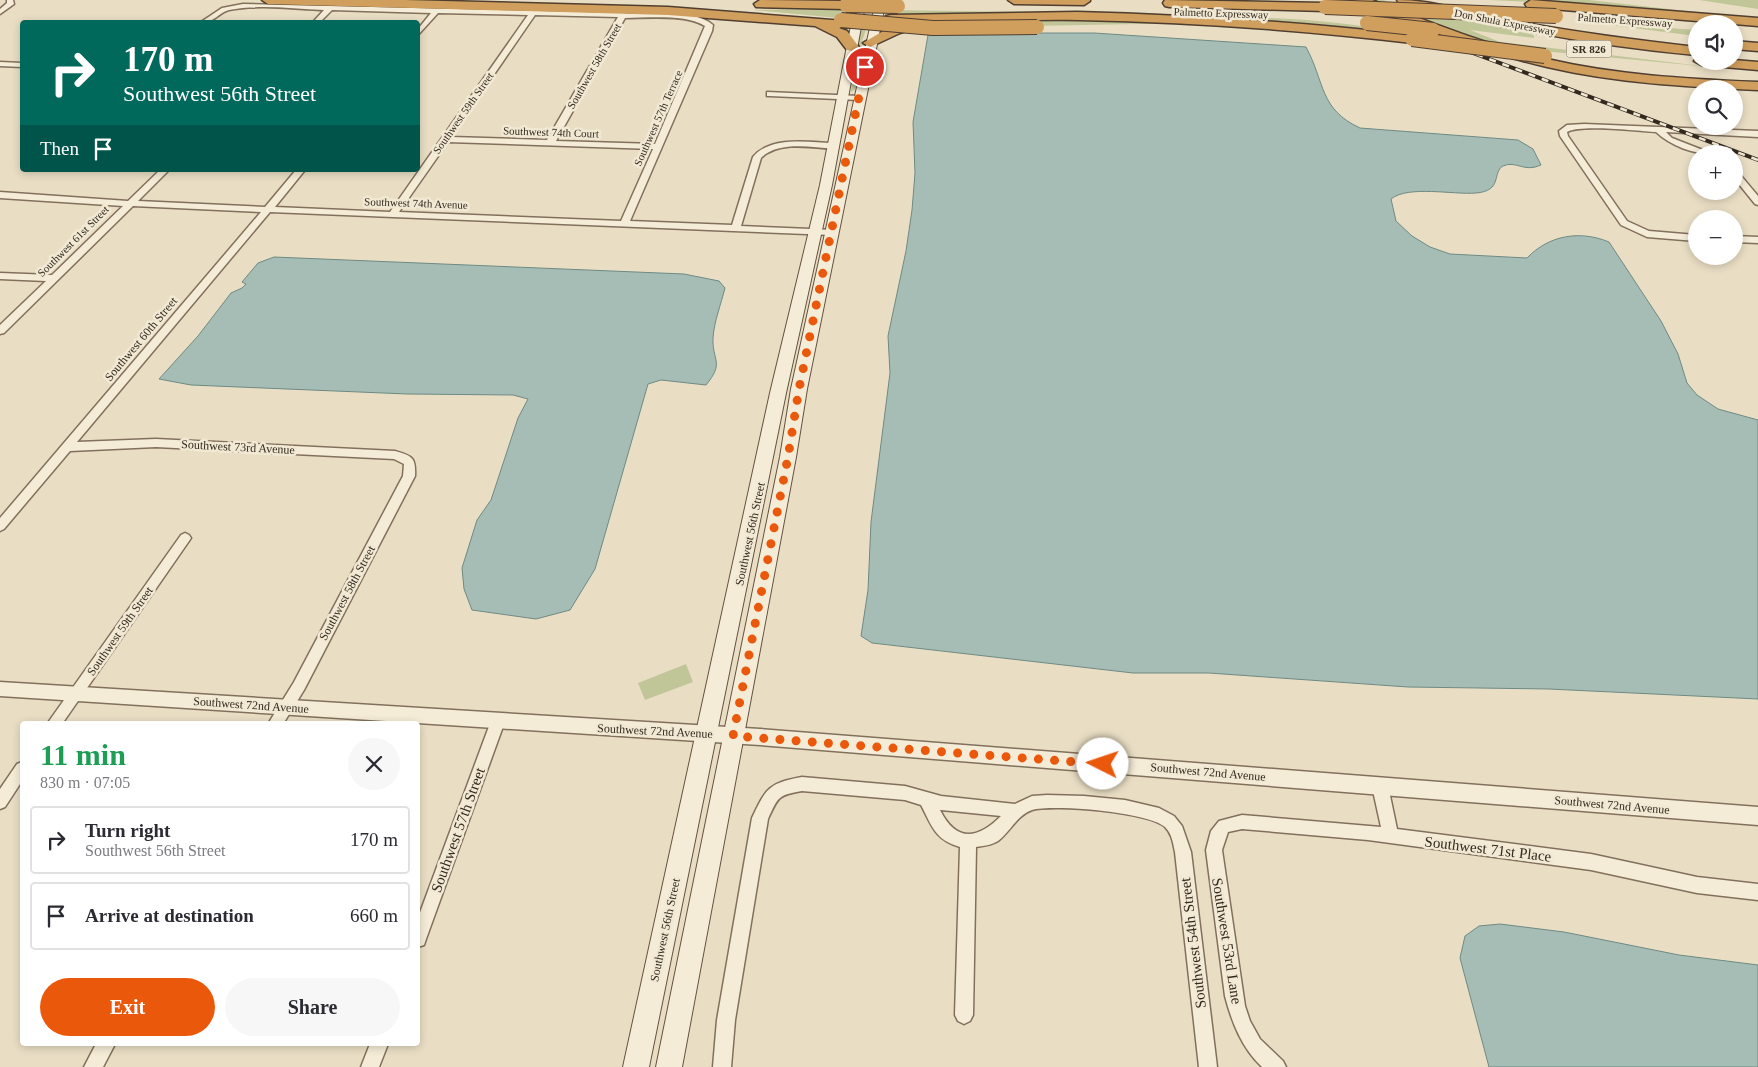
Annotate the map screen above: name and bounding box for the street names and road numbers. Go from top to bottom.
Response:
street label: Palmetto Expressway [1173,5,1269,21]
street label: Don Shula Expressway [1453,6,1557,38]
street label: Palmetto Expressway [1577,11,1673,29]
street label: Southwest 58th Street [565,21,623,111]
road number: SR 826 [1566,41,1612,58]
street label: Southwest 57th Terrace [631,68,685,168]
street label: Southwest 59th Street [430,70,496,156]
street label: Southwest 74th Court [503,124,599,140]
street label: Southwest 74th Avenue [364,195,468,211]
street label: Southwest 61st Street [35,203,111,279]
street label: Southwest 60th Street [102,294,181,384]
street label: Southwest 73rd Avenue [181,437,295,457]
street label: Southwest 56th Street [732,480,768,587]
street label: Southwest 58th Street [316,543,378,643]
street label: Southwest 59th Street [84,583,156,678]
street label: Southwest 72nd Avenue [193,694,309,716]
street label: Southwest 72nd Avenue [597,721,713,741]
street label: Southwest 72nd Avenue [1150,760,1266,784]
street label: Southwest 57th Street [428,765,488,895]
street label: Southwest 72nd Avenue [1554,793,1670,817]
street label: Southwest 71st Place [1424,833,1553,865]
street label: Southwest 56th Street [647,876,683,983]
street label: Southwest 54th Street [1177,876,1209,1009]
street label: Southwest 53rd Lane [1209,877,1245,1006]

